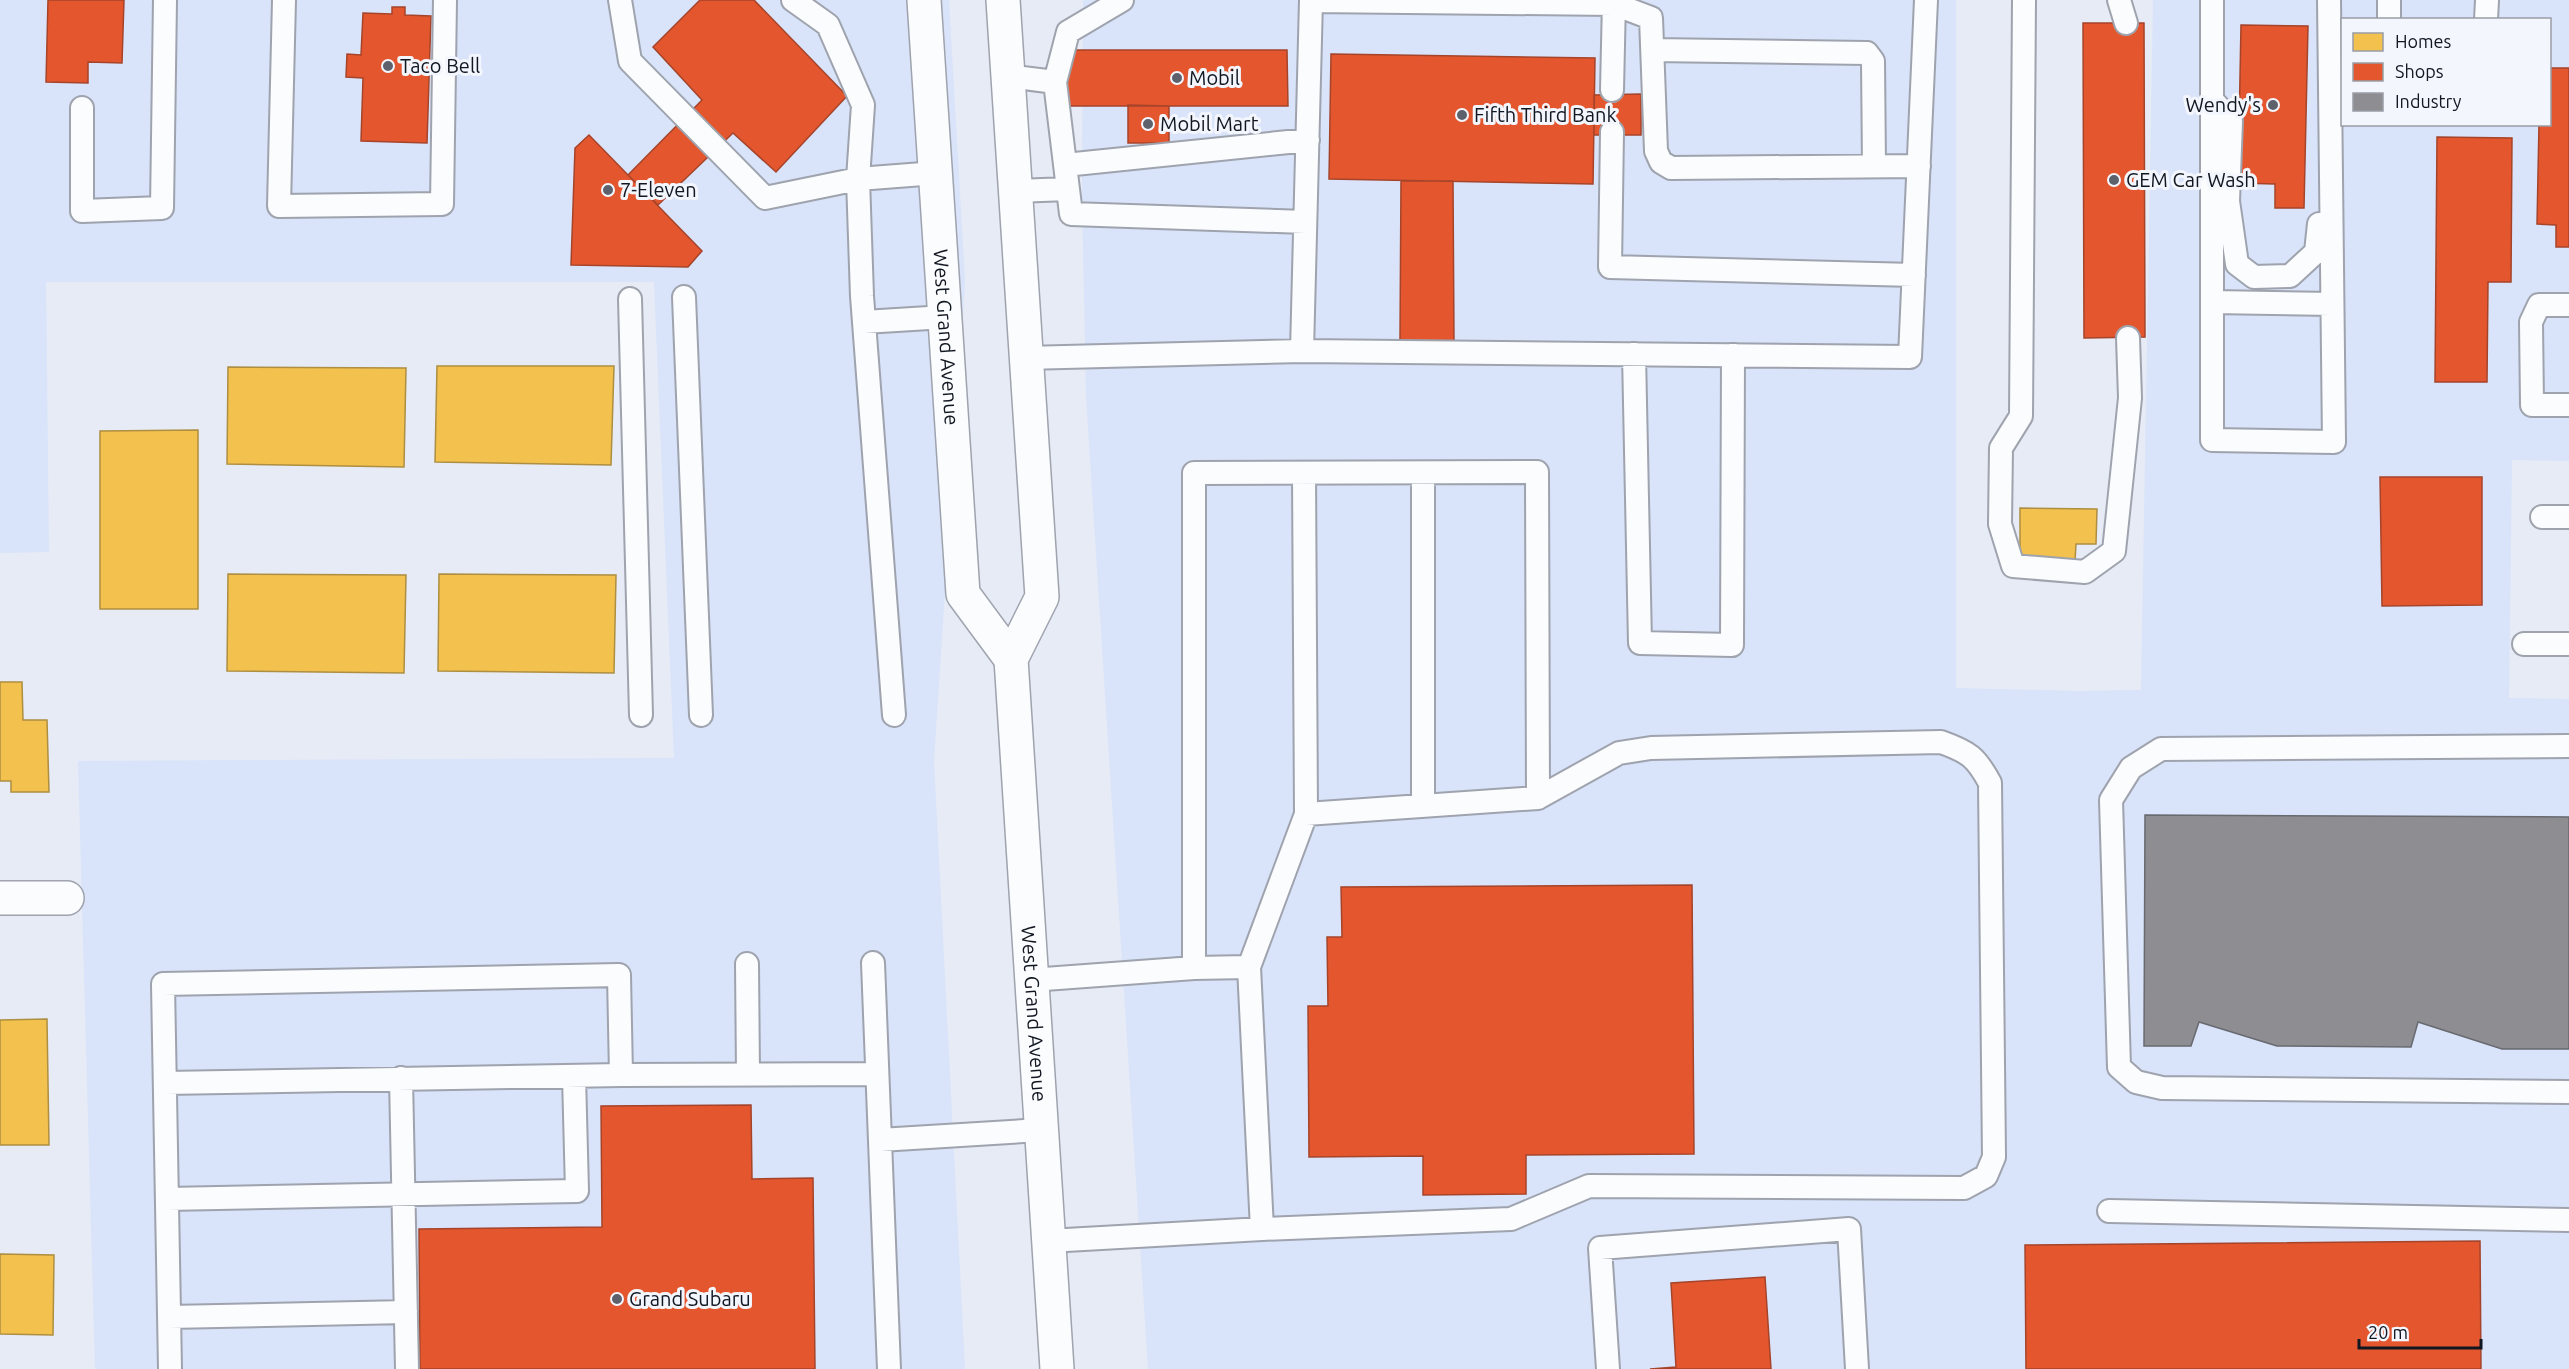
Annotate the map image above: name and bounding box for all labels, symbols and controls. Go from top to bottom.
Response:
legend [2341,18,2551,126]
text: Homes [2395,31,2452,51]
place label: Taco Bell [400,54,480,77]
marker: Taco Bell [381,59,395,73]
text: Shops [2395,61,2444,81]
place label: Mobil [1189,66,1240,89]
marker: Mobil [1170,71,1184,85]
text: Industry [2395,91,2462,111]
place label: Wendy's [2186,93,2261,116]
marker: Wendy's [2266,98,2280,112]
place label: Fifth Third Bank [1474,103,1617,126]
marker: Fifth Third Bank [1455,108,1469,122]
place label: Mobil Mart [1160,112,1259,135]
marker: Mobil Mart [1141,117,1155,131]
place label: GEM Car Wash [2126,168,2256,191]
marker: GEM Car Wash [2107,173,2121,187]
place label: 7-Eleven [620,178,697,201]
marker: 7-Eleven [601,183,615,197]
street label: West Grand Avenue [929,248,964,426]
street label: West Grand Avenue [1017,925,1052,1103]
place label: Grand Subaru [629,1287,751,1310]
marker: Grand Subaru [610,1292,624,1306]
scale bar [2359,1312,2480,1350]
text: 20 m [2368,1322,2408,1342]

